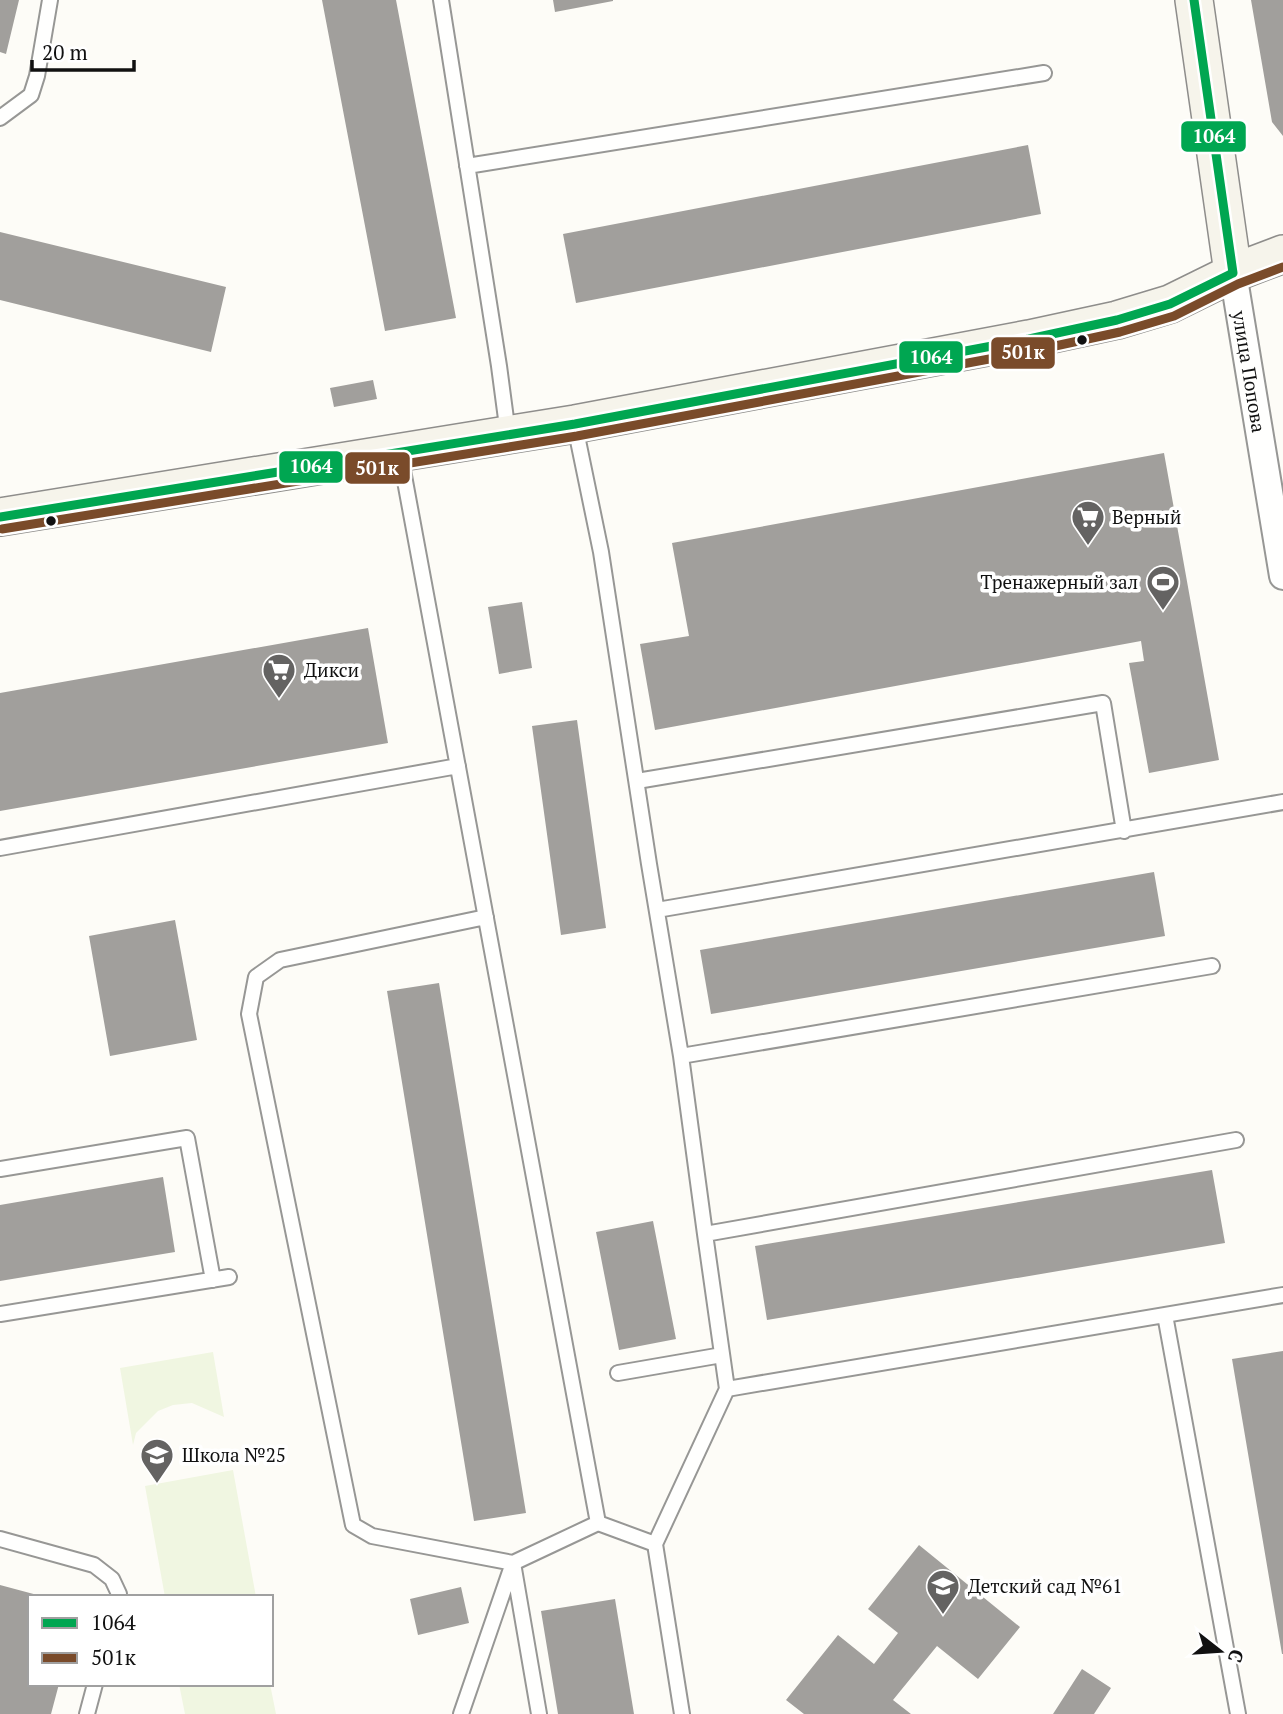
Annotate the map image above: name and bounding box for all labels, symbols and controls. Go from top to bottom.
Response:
scale bar [32,28,133,72]
text: 20 m [42,38,88,66]
line badge: 1064 [1180,120,1247,153]
text: 1064 [1193,123,1236,148]
street label: улица Попова [1227,308,1272,435]
unlabelled marker [1075,333,1089,347]
line badge: 501к [990,336,1056,370]
text: 501к [1001,339,1045,364]
line badge: 1064 [898,340,964,374]
text: 1064 [910,344,953,369]
line badge: 1064 [278,450,344,484]
line badge: 501к [344,451,411,485]
text: 1064 [290,453,333,478]
text: 501к [355,455,399,480]
supermarket icon: Верный [1069,498,1107,547]
place label: Верный [1112,504,1181,529]
unlabelled marker [44,514,58,528]
sports icon: Тренажерный зал [1144,563,1182,612]
place label: Тренажерный зал [981,569,1138,594]
supermarket icon: Дикси [260,651,298,700]
place label: Дикси [304,657,359,682]
school or university icon: Школа №25 [138,1436,176,1485]
place label: Школа №25 [182,1442,286,1467]
school or university icon: Детский сад №61 [924,1567,962,1616]
place label: Детский сад №61 [968,1573,1122,1598]
legend [28,1595,273,1686]
text: 1064 [91,1608,137,1636]
north arrow [1185,1616,1255,1686]
text: 501к [91,1643,137,1671]
text: С [1223,1647,1251,1666]

